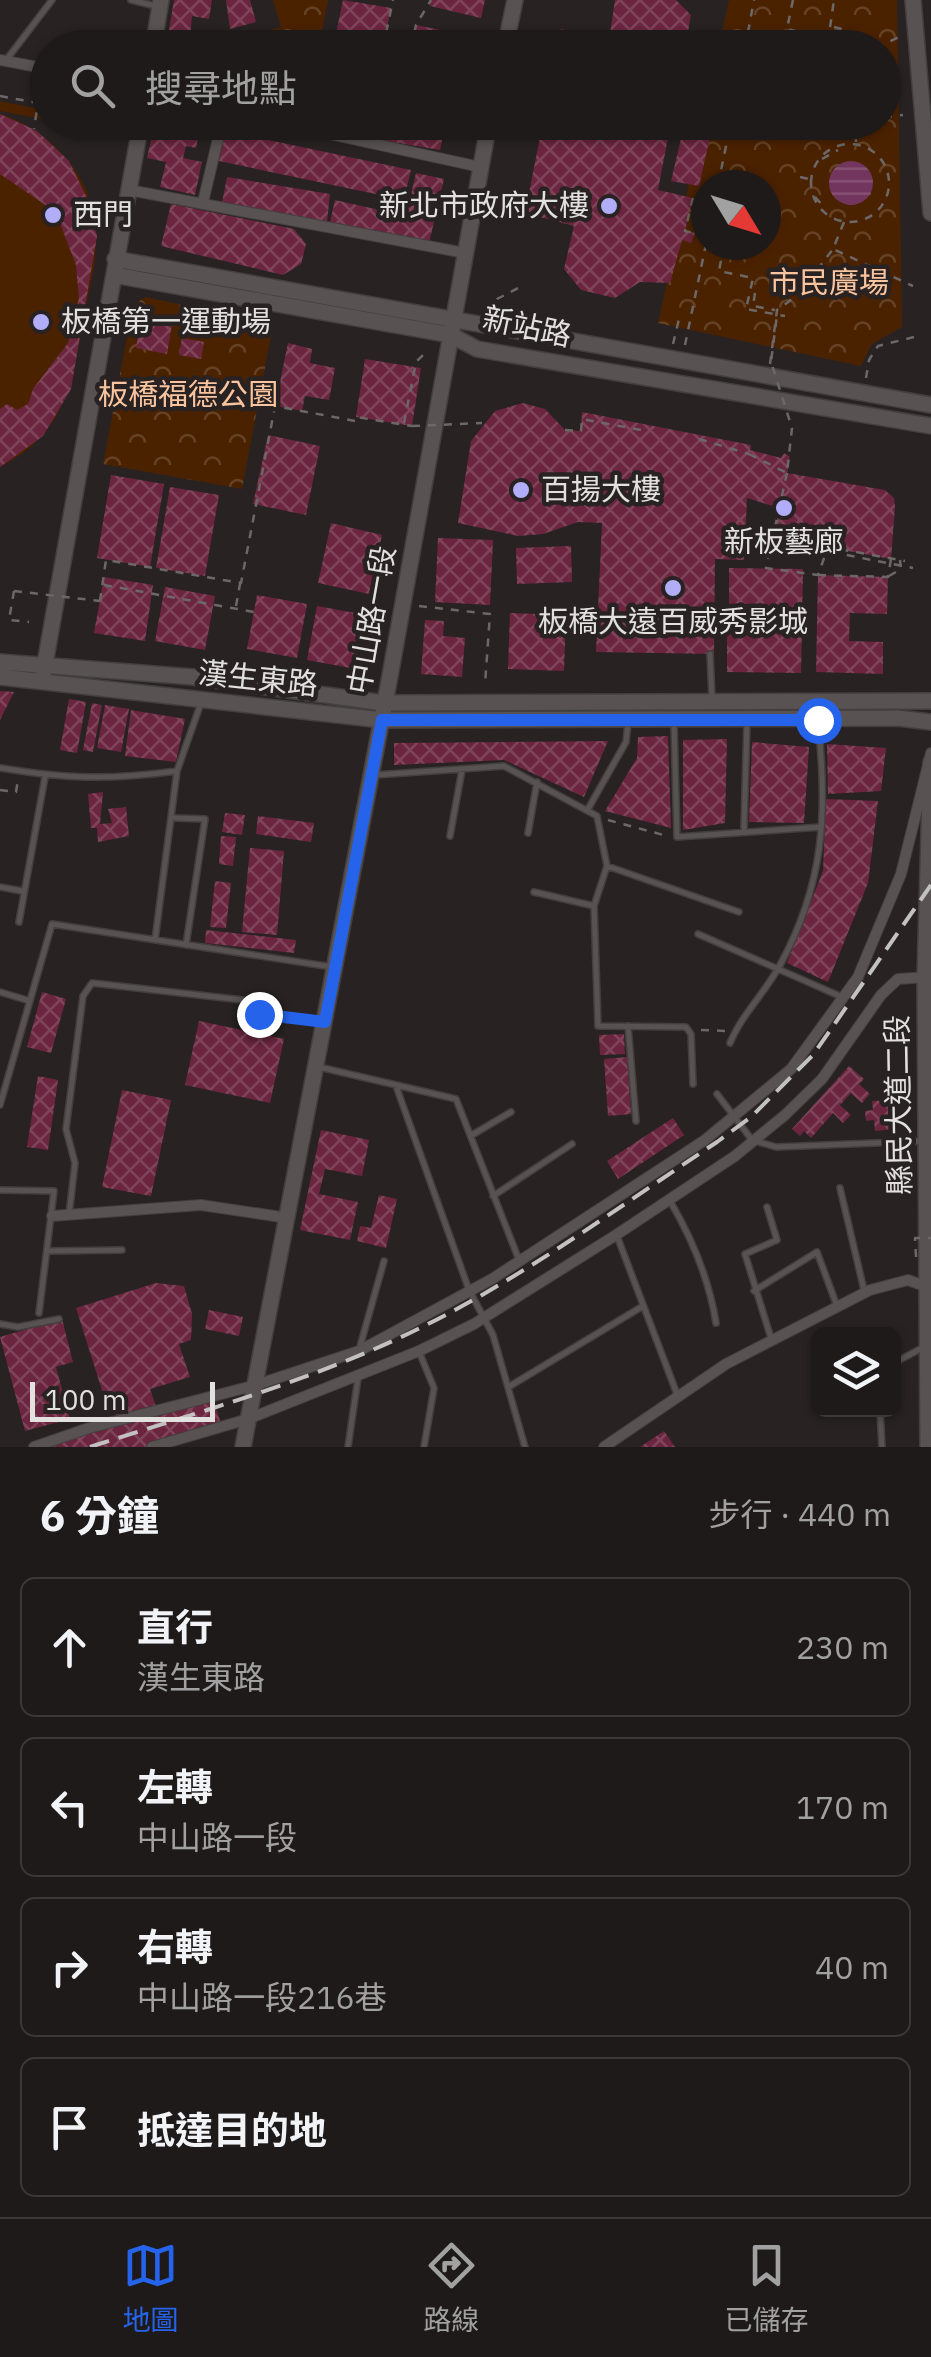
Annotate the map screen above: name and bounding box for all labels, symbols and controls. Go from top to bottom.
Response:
search box [30,30,901,140]
icon: search [65,58,120,113]
text: 搜尋地點 [145,63,297,112]
north arrow [691,170,781,260]
place label: 新北市政府大樓 [379,185,589,224]
place label: 西門 [73,194,133,233]
marker: 新北市政府大樓 [598,195,620,217]
marker: 西門 [42,204,64,226]
park label: 市民廣場 [769,262,889,301]
street label: 新站路 [479,297,575,354]
place label: 板橋第一運動場 [61,301,271,340]
marker: 板橋第一運動場 [30,311,52,333]
park label: 板橋福德公園 [98,374,278,413]
place label: 百揚大樓 [541,469,661,508]
marker: 百揚大樓 [510,479,532,501]
marker: 新板藝廊 [773,497,795,519]
place label: 新板藝廊 [724,521,844,560]
street label: 中山路一段 [338,542,403,697]
marker: 板橋大遠百威秀影城 [662,577,684,599]
place label: 板橋大遠百威秀影城 [538,601,808,640]
street label: 漢生東路 [196,652,320,703]
route start [796,698,842,744]
route end [237,992,283,1038]
street label: 縣民大道二段 [876,1015,919,1195]
map controls [811,1327,901,1417]
button: layers [811,1327,901,1417]
scale bar [30,1377,215,1422]
text: 100 m [45,1381,126,1418]
text: 6 分鐘 [40,1488,159,1543]
text: 步行 · 440 m [708,1493,891,1535]
text: 直行 [137,1602,213,1651]
icon: ahead [42,1620,97,1675]
text: 230 m [796,1626,889,1668]
text: 漢生東路 [137,1656,265,1698]
text: 左轉 [137,1762,213,1811]
icon: left [42,1780,97,1835]
text: 170 m [796,1786,889,1828]
text: 中山路一段 [137,1816,297,1858]
text: 右轉 [137,1922,213,1971]
icon: right [42,1940,97,1995]
text: 40 m [815,1946,889,1988]
text: 中山路一段216巷 [137,1976,387,2018]
icon: arrive [42,2100,97,2155]
text: 抵達目的地 [137,2105,327,2154]
tab: 地圖 [122,2238,179,2338]
tab: 路線 [423,2238,480,2338]
tab: 已儲存 [724,2238,809,2338]

